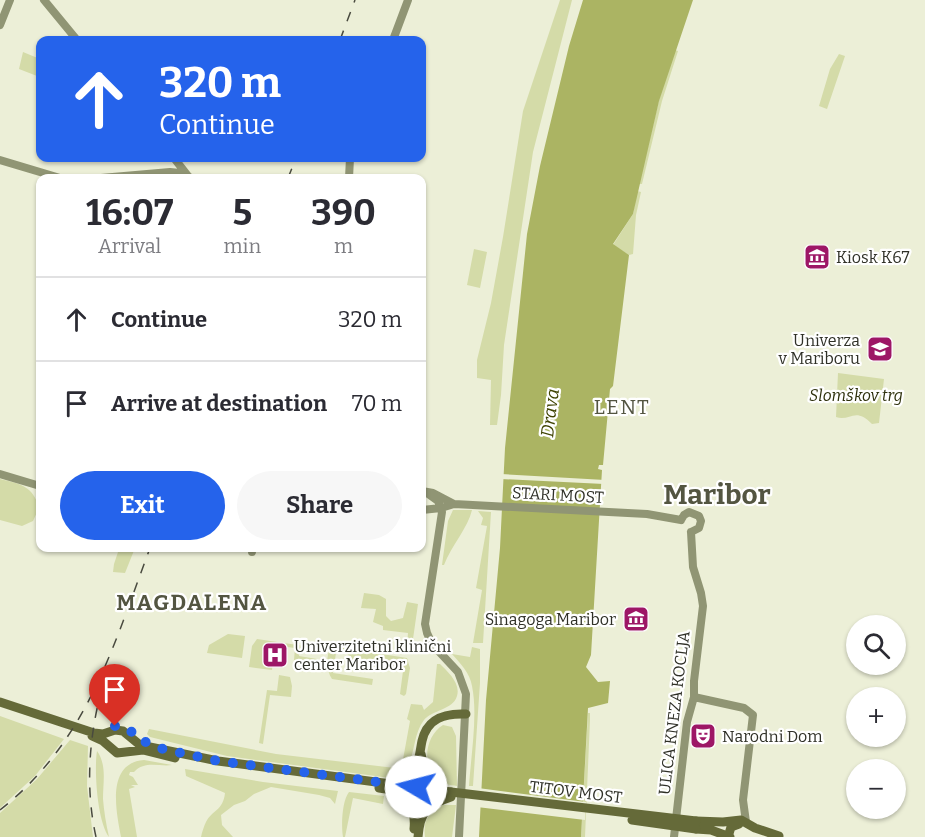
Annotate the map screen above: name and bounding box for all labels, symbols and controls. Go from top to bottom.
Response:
text: 320 m [159,58,281,108]
icon: ahead [60,60,138,138]
text: Continue [159,109,275,141]
text: 16:07 [86,191,173,235]
text: 5 [232,191,252,235]
text: 390 [311,191,376,235]
text: Arrival [98,234,161,258]
text: min [223,234,261,258]
text: m [334,234,353,258]
museum icon: Kiosk K67 [802,242,832,272]
place label: Kiosk K67 [836,248,910,267]
icon: ahead [60,303,93,336]
text: Continue [111,306,207,333]
text: 320 m [338,306,402,333]
place label: Univerza v Mariboru [778,331,860,368]
school or university icon: Univerza v Mariboru [865,334,895,364]
park label: Slomškov trg [809,386,903,405]
icon: arrive [60,387,93,420]
water label: Drava [536,387,564,439]
text: Arrive at destination [111,390,327,417]
text: 70 m [352,390,402,417]
district label: LENT [594,395,650,419]
button: Exit [60,471,225,540]
button: Share [237,471,402,540]
district label: Maribor [663,478,771,511]
street label: STARI MOST [512,483,604,507]
district label: MAGDALENA [116,589,268,616]
museum icon: Sinagoga Maribor [621,604,651,634]
place label: Sinagoga Maribor [485,610,616,629]
map controls [846,615,906,819]
button: search [846,615,906,675]
street label: ULICA KNEZA KOCLJA [655,629,694,796]
place label: Univerzitetni klinični center Maribor [294,637,451,674]
hospital icon: Univerzitetni klinični center Maribor [260,640,290,670]
pin [89,664,140,726]
icon: arrive [98,673,131,706]
button: + [846,687,906,747]
theatre icon: Narodni Dom [688,721,718,751]
place label: Narodni Dom [722,727,823,746]
position arrow [384,755,448,819]
button: − [846,759,906,819]
street label: TITOV MOST [529,777,623,807]

